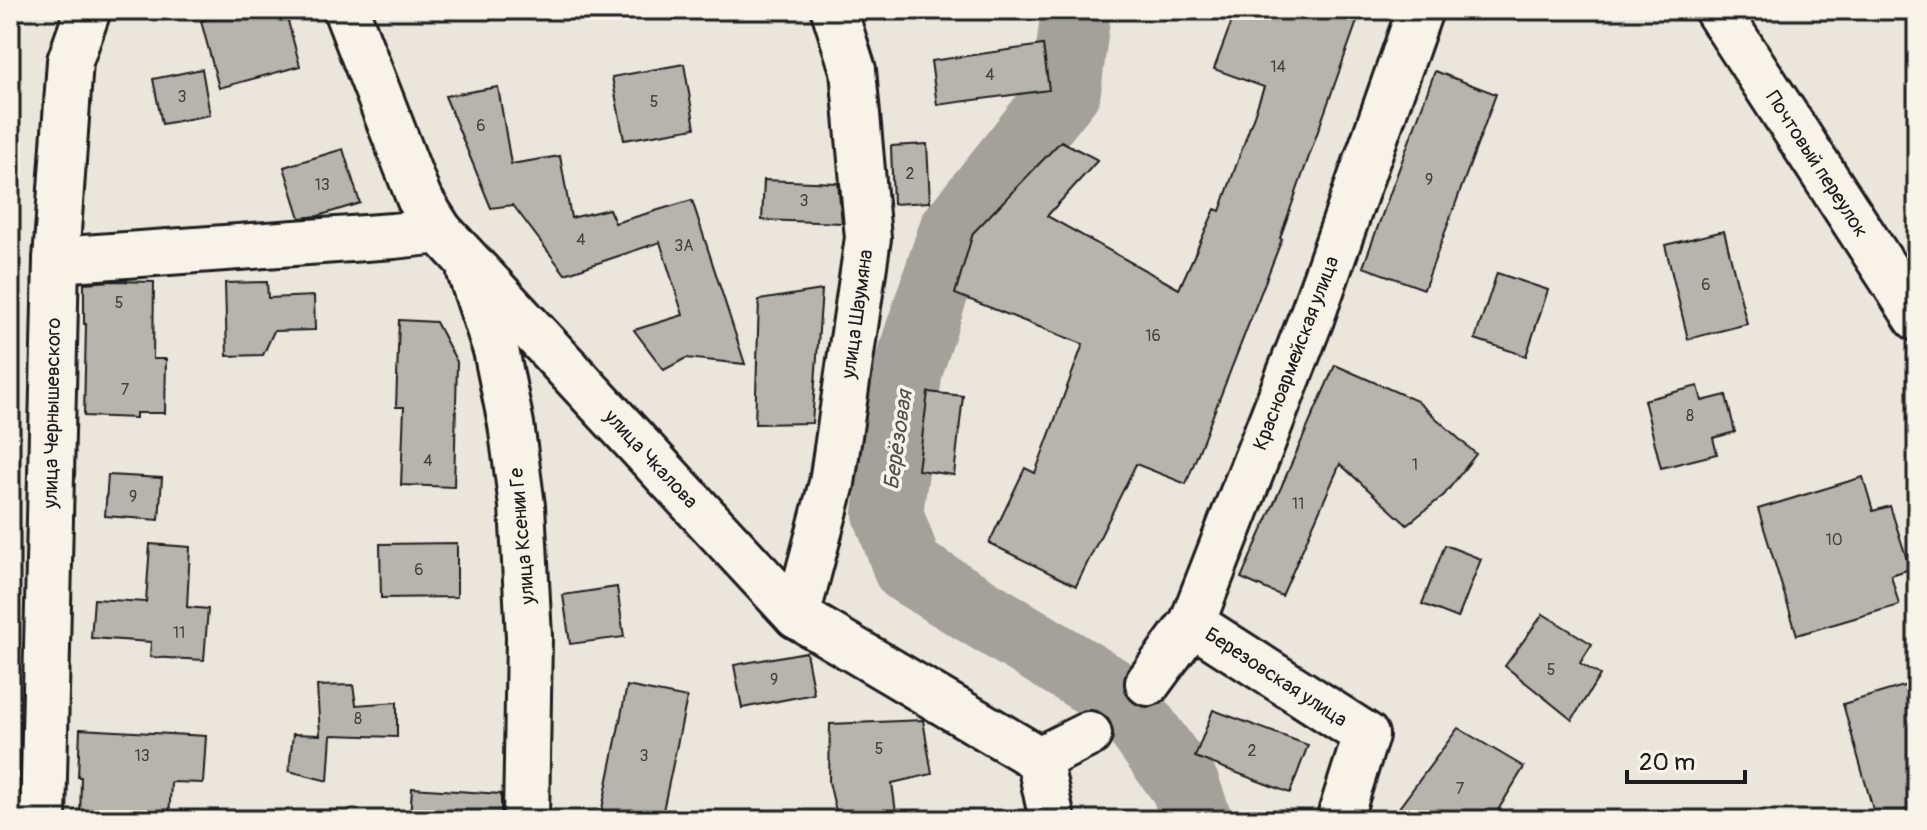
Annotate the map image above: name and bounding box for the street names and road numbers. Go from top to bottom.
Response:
street label: Почтовый переулок [1760,86,1874,242]
street label: улица Шаумяна [835,248,878,381]
street label: Красноармейская улица [1247,252,1345,454]
street label: улица Чернышевского [38,317,66,510]
street label: улица Чкалова [598,404,703,514]
street label: улица Ксении Ге [504,466,541,606]
street label: Березовская улица [1200,622,1352,732]

